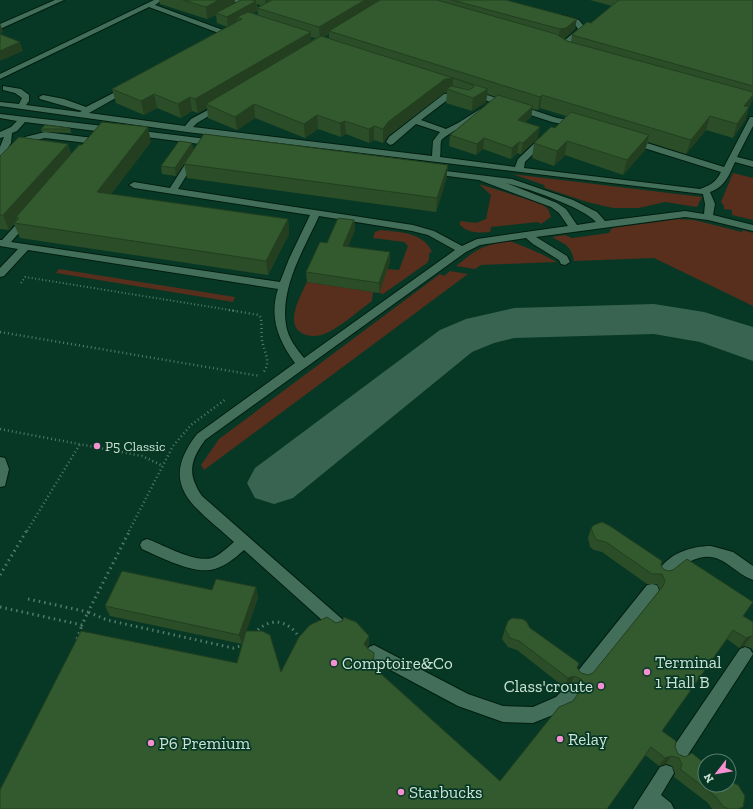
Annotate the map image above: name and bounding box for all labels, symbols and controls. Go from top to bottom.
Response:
place label: P5 Classic [105,438,166,455]
marker: P5 Classic [92,441,102,451]
place label: Terminal 1 Hall B [655,652,722,692]
place label: Comptoire&Co [342,653,453,673]
marker: Comptoire&Co [329,658,339,668]
marker: Terminal 1 Hall B [642,667,652,677]
place label: Class'croute [504,676,593,696]
marker: Class'croute [596,681,606,691]
place label: Relay [568,729,608,749]
place label: P6 Premium [159,733,250,753]
marker: Relay [555,734,565,744]
marker: P6 Premium [146,738,156,748]
north arrow [697,753,737,793]
text: N [701,770,717,785]
place label: Starbucks [409,782,482,802]
marker: Starbucks [396,787,406,797]

